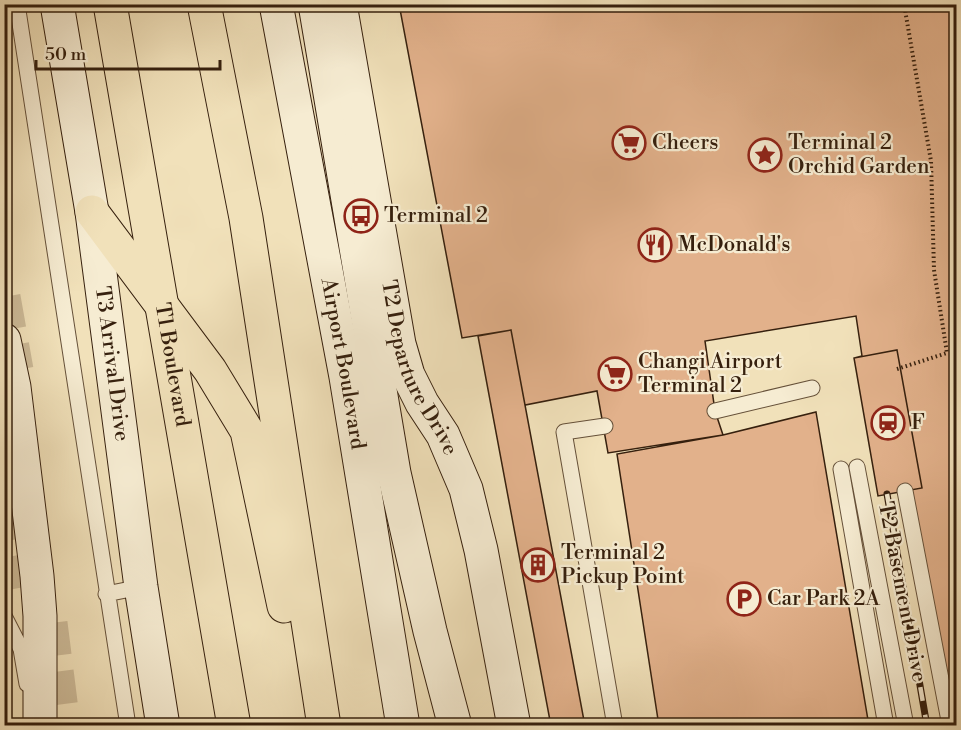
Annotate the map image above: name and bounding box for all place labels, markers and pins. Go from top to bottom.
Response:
supermarket icon: Cheers [611,125,647,161]
place label: Cheers [652,130,718,156]
place label: Terminal 2 Orchid Garden [788,130,930,180]
place icon: Terminal 2 Orchid Garden [747,137,783,173]
bus stop icon: Terminal 2 [343,198,379,234]
place label: Terminal 2 [384,203,488,229]
restaurant icon: McDonald's [637,227,673,263]
place label: McDonald's [678,232,790,258]
place label: Changi Airport Terminal 2 [638,349,783,399]
supermarket icon: Changi Airport Terminal 2 [597,356,633,392]
station icon: F [870,405,906,441]
place label: F [911,410,925,436]
place label: Terminal 2 Pickup Point [561,540,685,590]
building icon: Terminal 2 Pickup Point [520,547,556,583]
parking icon: Car Park 2A [726,581,762,617]
place label: Car Park 2A [767,586,880,612]

